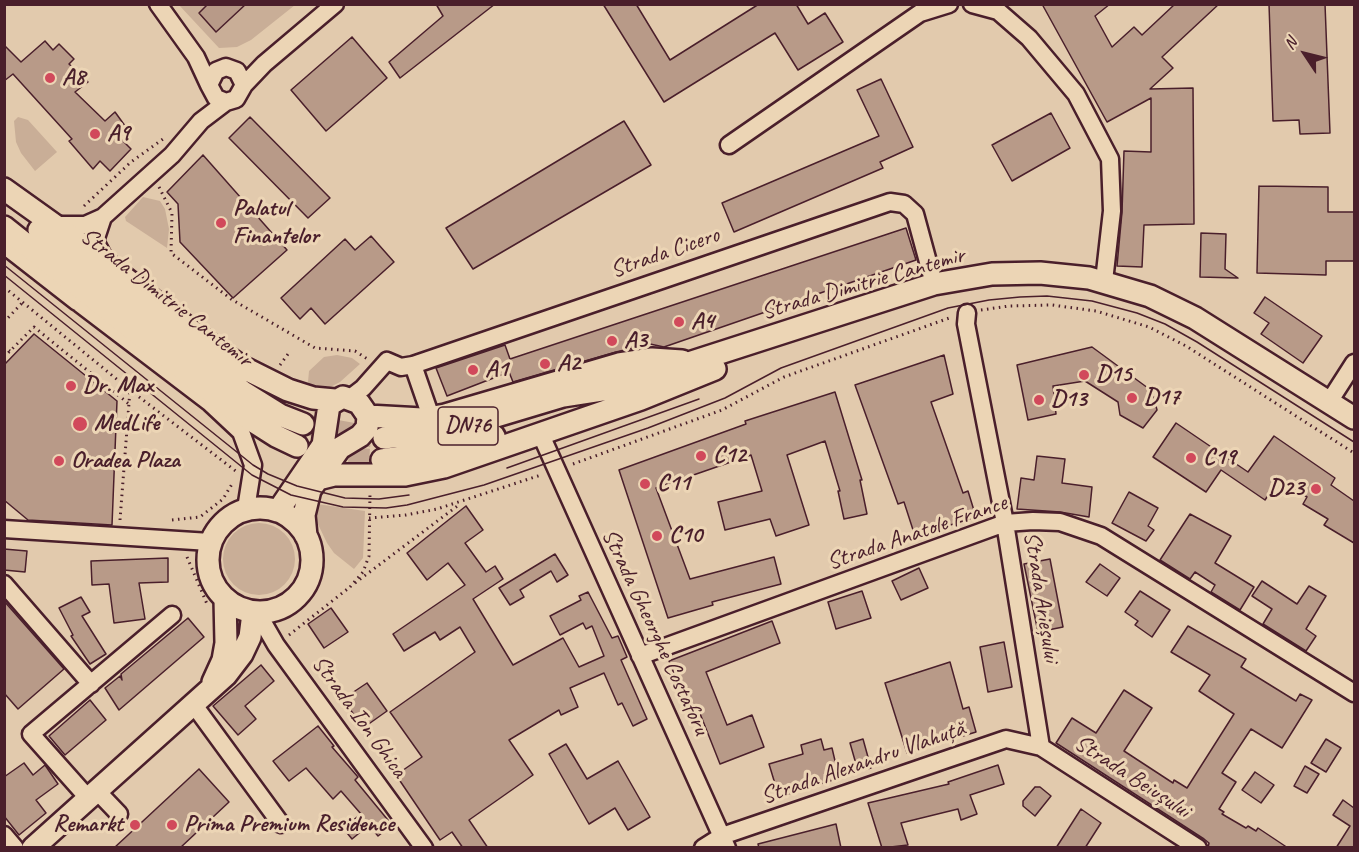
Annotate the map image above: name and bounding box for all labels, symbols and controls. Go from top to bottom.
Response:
north arrow [1275,24,1335,84]
text: N [1279,34,1301,53]
place label: A8 [62,64,85,92]
marker: A8 [43,71,57,85]
place label: A9 [107,120,130,148]
marker: A9 [88,127,102,141]
place label: Palatul Finantelor [233,195,319,251]
marker: Palatul Finantelor [214,216,228,230]
street label: Strada Cicero [607,221,723,285]
street label: Strada Dimitrie Cantemir [74,222,258,374]
street label: Strada Dimitrie Cantemir [758,241,968,327]
place label: A4 [691,308,714,336]
marker: A4 [672,315,686,329]
place label: A3 [624,327,647,355]
marker: A3 [605,334,619,348]
place label: A2 [557,350,580,378]
place label: A1 [485,356,508,384]
marker: A2 [538,357,552,371]
place label: D15 [1096,361,1131,389]
marker: A1 [466,363,480,377]
marker: D15 [1077,368,1091,382]
place label: Dr. Max [83,372,153,400]
marker: Dr. Max [64,379,78,393]
place label: D17 [1144,384,1180,412]
place label: D13 [1051,386,1087,414]
marker: D17 [1125,391,1139,405]
marker: D13 [1032,393,1046,407]
road number: DN76 [438,407,498,445]
place label: MedLife [94,410,159,438]
marker: MedLife [71,415,89,433]
place label: C12 [713,442,746,470]
place label: C19 [1203,444,1236,472]
place label: Oradea Plaza [71,447,180,475]
marker: C12 [694,449,708,463]
marker: C19 [1184,451,1198,465]
marker: Oradea Plaza [52,454,66,468]
place label: C11 [657,470,690,498]
place label: D23 [1268,475,1304,503]
marker: C11 [638,477,652,491]
marker: D23 [1309,482,1323,496]
street label: Strada Anatole France [823,489,1011,577]
place label: C10 [669,522,702,550]
street label: Strada Gheorghe Costaforu [595,524,715,740]
marker: C10 [650,529,664,543]
street label: Strada Arieșului [1016,530,1066,664]
street label: Strada Ion Ghica [305,650,413,784]
street label: Strada Alexandru Vlahuță [757,715,969,811]
street label: Strada Beiușului [1069,729,1195,825]
place label: Remarkt [53,811,123,839]
place label: Prima Premium Residence [184,811,394,839]
marker: Remarkt [128,818,142,832]
marker: Prima Premium Residence [165,818,179,832]

